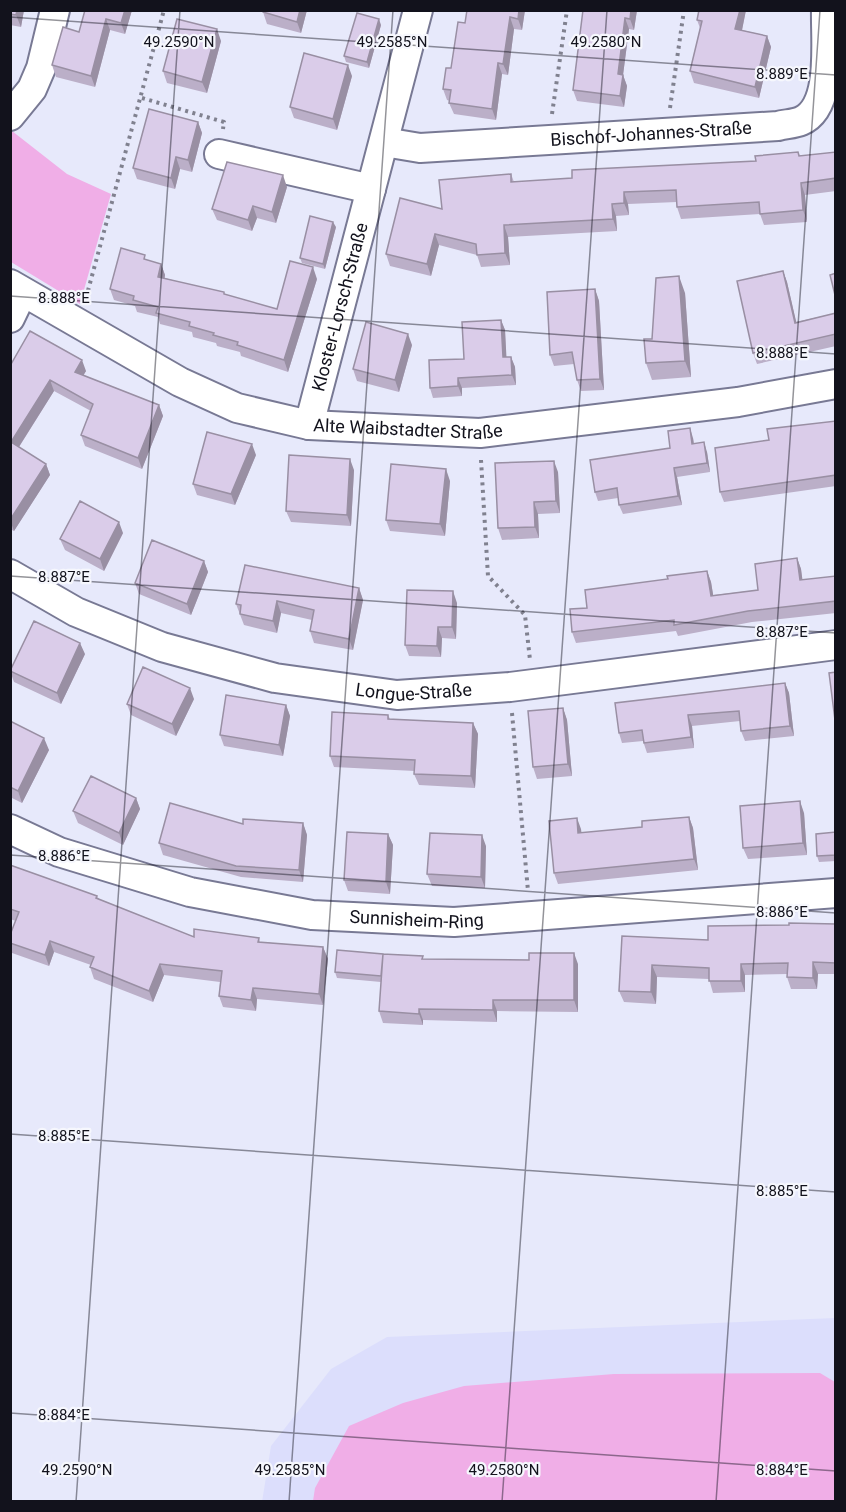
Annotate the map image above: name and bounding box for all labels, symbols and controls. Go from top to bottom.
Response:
text: 49.2590°N [144,33,214,51]
text: 49.2585°N [357,33,427,51]
text: 49.2580°N [571,33,641,51]
text: 8.889°E [756,65,808,83]
street label: Bischof-Johannes-Straße [550,117,752,150]
street label: Kloster-Lorsch-Straße [307,220,372,394]
text: 8.888°E [38,289,90,307]
text: 8.888°E [756,344,808,362]
street label: Alte Waibstadter Straße [313,414,504,443]
text: 8.887°E [38,568,90,586]
text: 8.887°E [756,623,808,641]
street label: Longue-Straße [354,678,473,705]
text: 8.886°E [38,847,90,865]
text: 8.886°E [756,903,808,921]
street label: Sunnisheim-Ring [349,906,484,932]
text: 8.885°E [38,1127,90,1145]
text: 8.885°E [756,1182,808,1200]
text: 8.884°E [38,1406,90,1424]
text: 49.2590°N [42,1461,112,1479]
text: 49.2585°N [255,1461,325,1479]
text: 49.2580°N [469,1461,539,1479]
text: 8.884°E [756,1461,808,1479]

